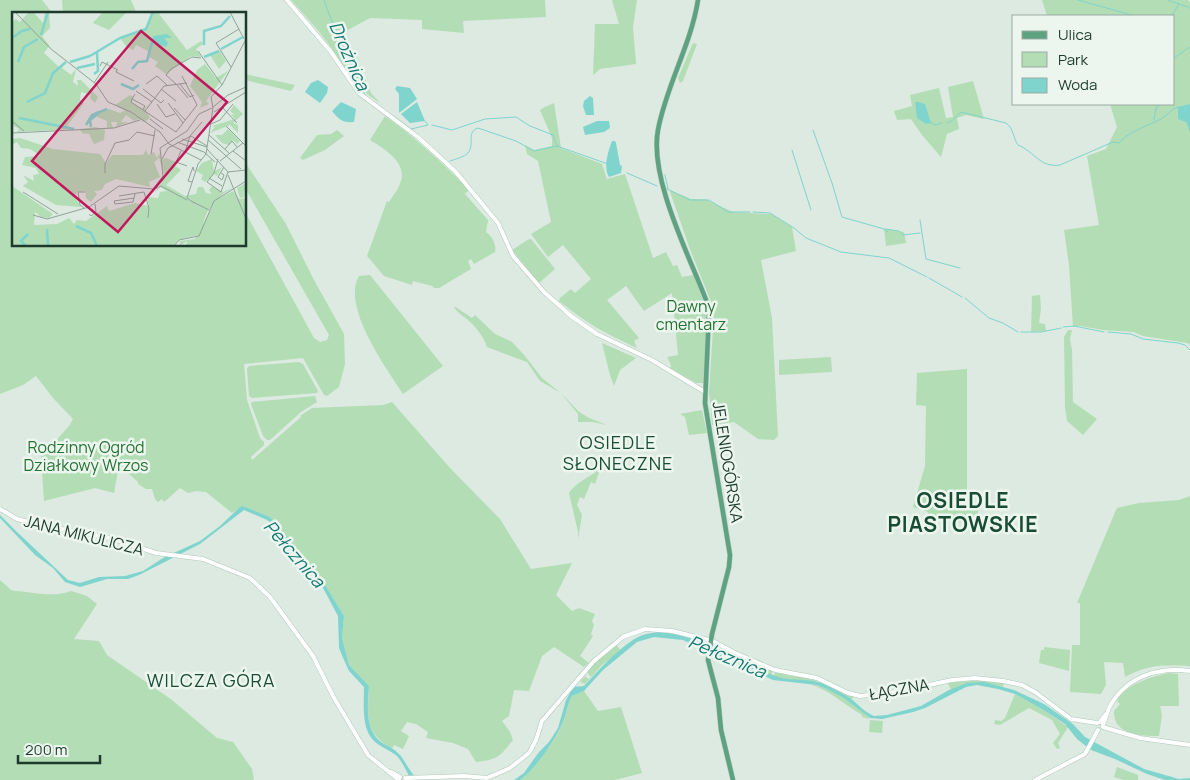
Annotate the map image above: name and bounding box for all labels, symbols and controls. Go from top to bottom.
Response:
inset map [12,12,246,246]
legend [1012,15,1175,105]
water label: Drożnica [324,17,376,95]
text: Ulica [1058,24,1092,45]
text: Park [1058,49,1088,70]
text: Woda [1058,74,1097,95]
park label: Dawny cmentarz [656,295,726,335]
street label: JELENIOGÓRSKA [708,400,748,524]
district label: OSIEDLE SŁONECZNE [563,430,673,475]
park label: Rodzinny Ogród Działkowy Wrzos [24,436,148,476]
district label: OSIEDLE PIASTOWSKIE [887,486,1039,538]
street label: JANA MIKULICZA [22,509,146,561]
water label: Pełcznica [259,515,331,593]
water label: Pełcznica [685,629,771,684]
district label: WILCZA GÓRA [147,668,275,692]
street label: ŁĄCZNA [867,673,931,705]
scale bar [18,732,100,764]
text: 200 m [25,739,68,760]

